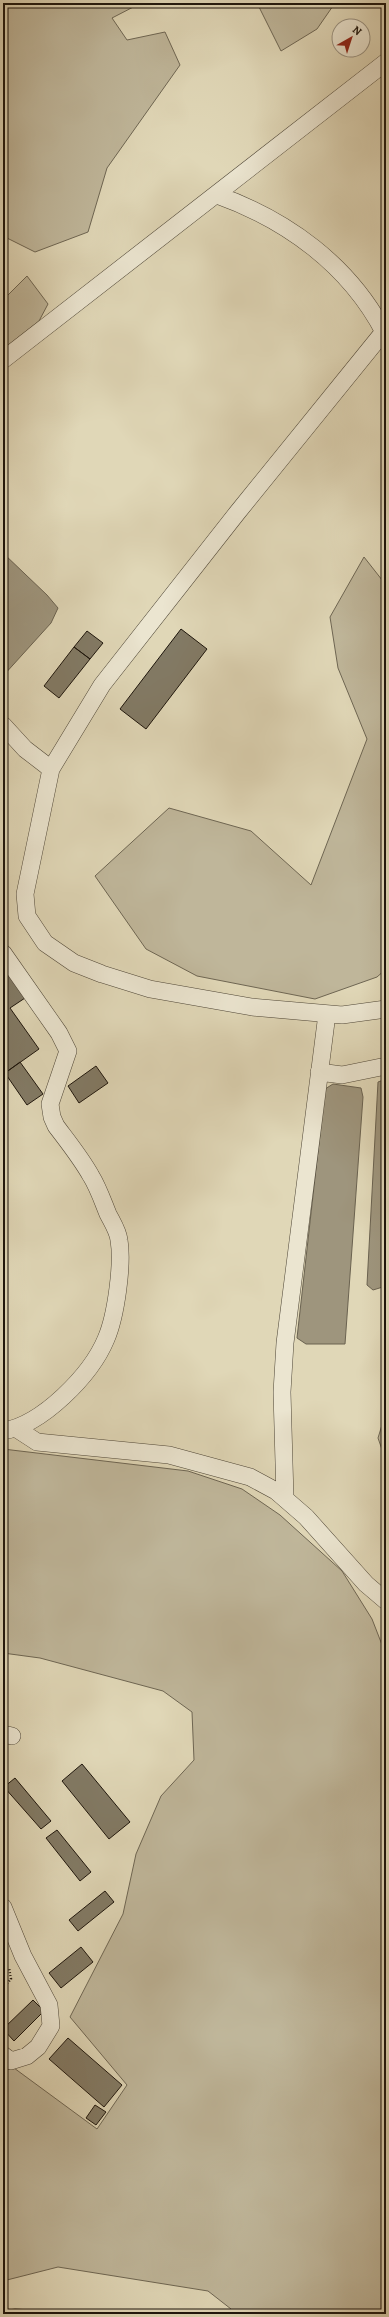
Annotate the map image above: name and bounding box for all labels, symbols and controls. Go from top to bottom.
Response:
north arrow [331,18,371,58]
text: N [349,22,365,39]

